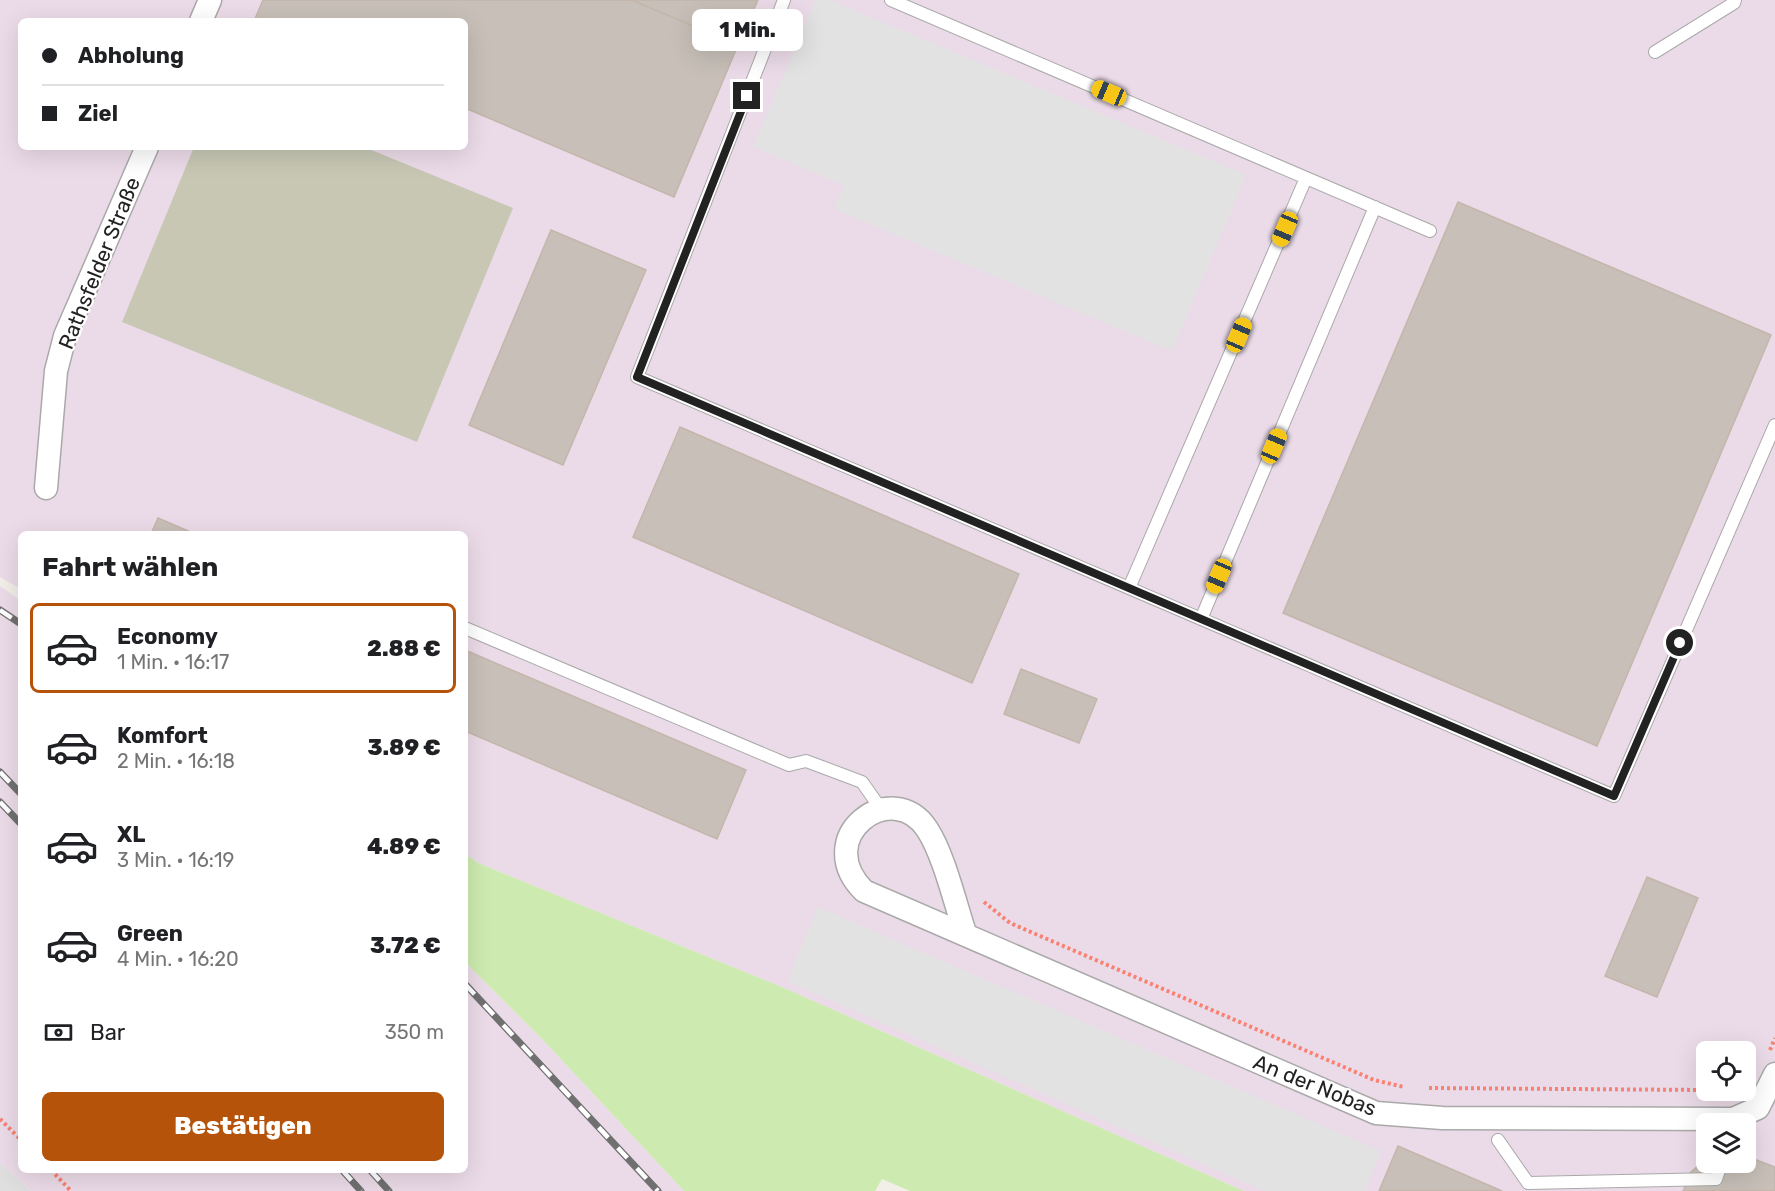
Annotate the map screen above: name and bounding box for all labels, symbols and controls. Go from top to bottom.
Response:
callout: 1 Min. [692,9,802,51]
text: 1 Min. [719,18,776,42]
text: Abholung [78,42,184,69]
car [1089,78,1129,108]
route end [733,82,760,109]
text: Ziel [78,100,118,127]
street label: Rathsfelder Straße [53,173,145,353]
car [1270,209,1300,249]
car [1224,315,1254,355]
car [1259,426,1289,466]
text: Fahrt wählen [42,551,218,583]
car [1204,556,1234,596]
icon: car [45,621,99,675]
text: Economy [117,623,218,650]
route start [1666,629,1693,656]
text: 2.88 € [367,635,441,662]
text: 1 Min. · 16:17 [117,650,229,674]
icon: car [45,720,99,774]
text: Komfort [117,722,208,749]
text: 3.89 € [368,734,441,761]
text: 2 Min. · 16:18 [117,749,235,773]
icon: car [45,819,99,873]
text: XL [117,821,145,848]
text: 4.89 € [367,833,441,860]
text: 3 Min. · 16:19 [117,848,234,872]
icon: car [45,918,99,972]
text: Green [117,920,183,947]
text: 3.72 € [370,932,441,959]
text: 4 Min. · 16:20 [117,947,239,971]
icon: cash [42,1016,75,1049]
text: Bar [90,1019,125,1046]
text: 350 m [385,1020,444,1044]
map controls [1696,1041,1756,1173]
button: locate [1696,1041,1756,1101]
street label: An der Nobas [1250,1049,1380,1121]
button: Bestätigen [42,1092,444,1161]
button: layers [1696,1113,1756,1173]

